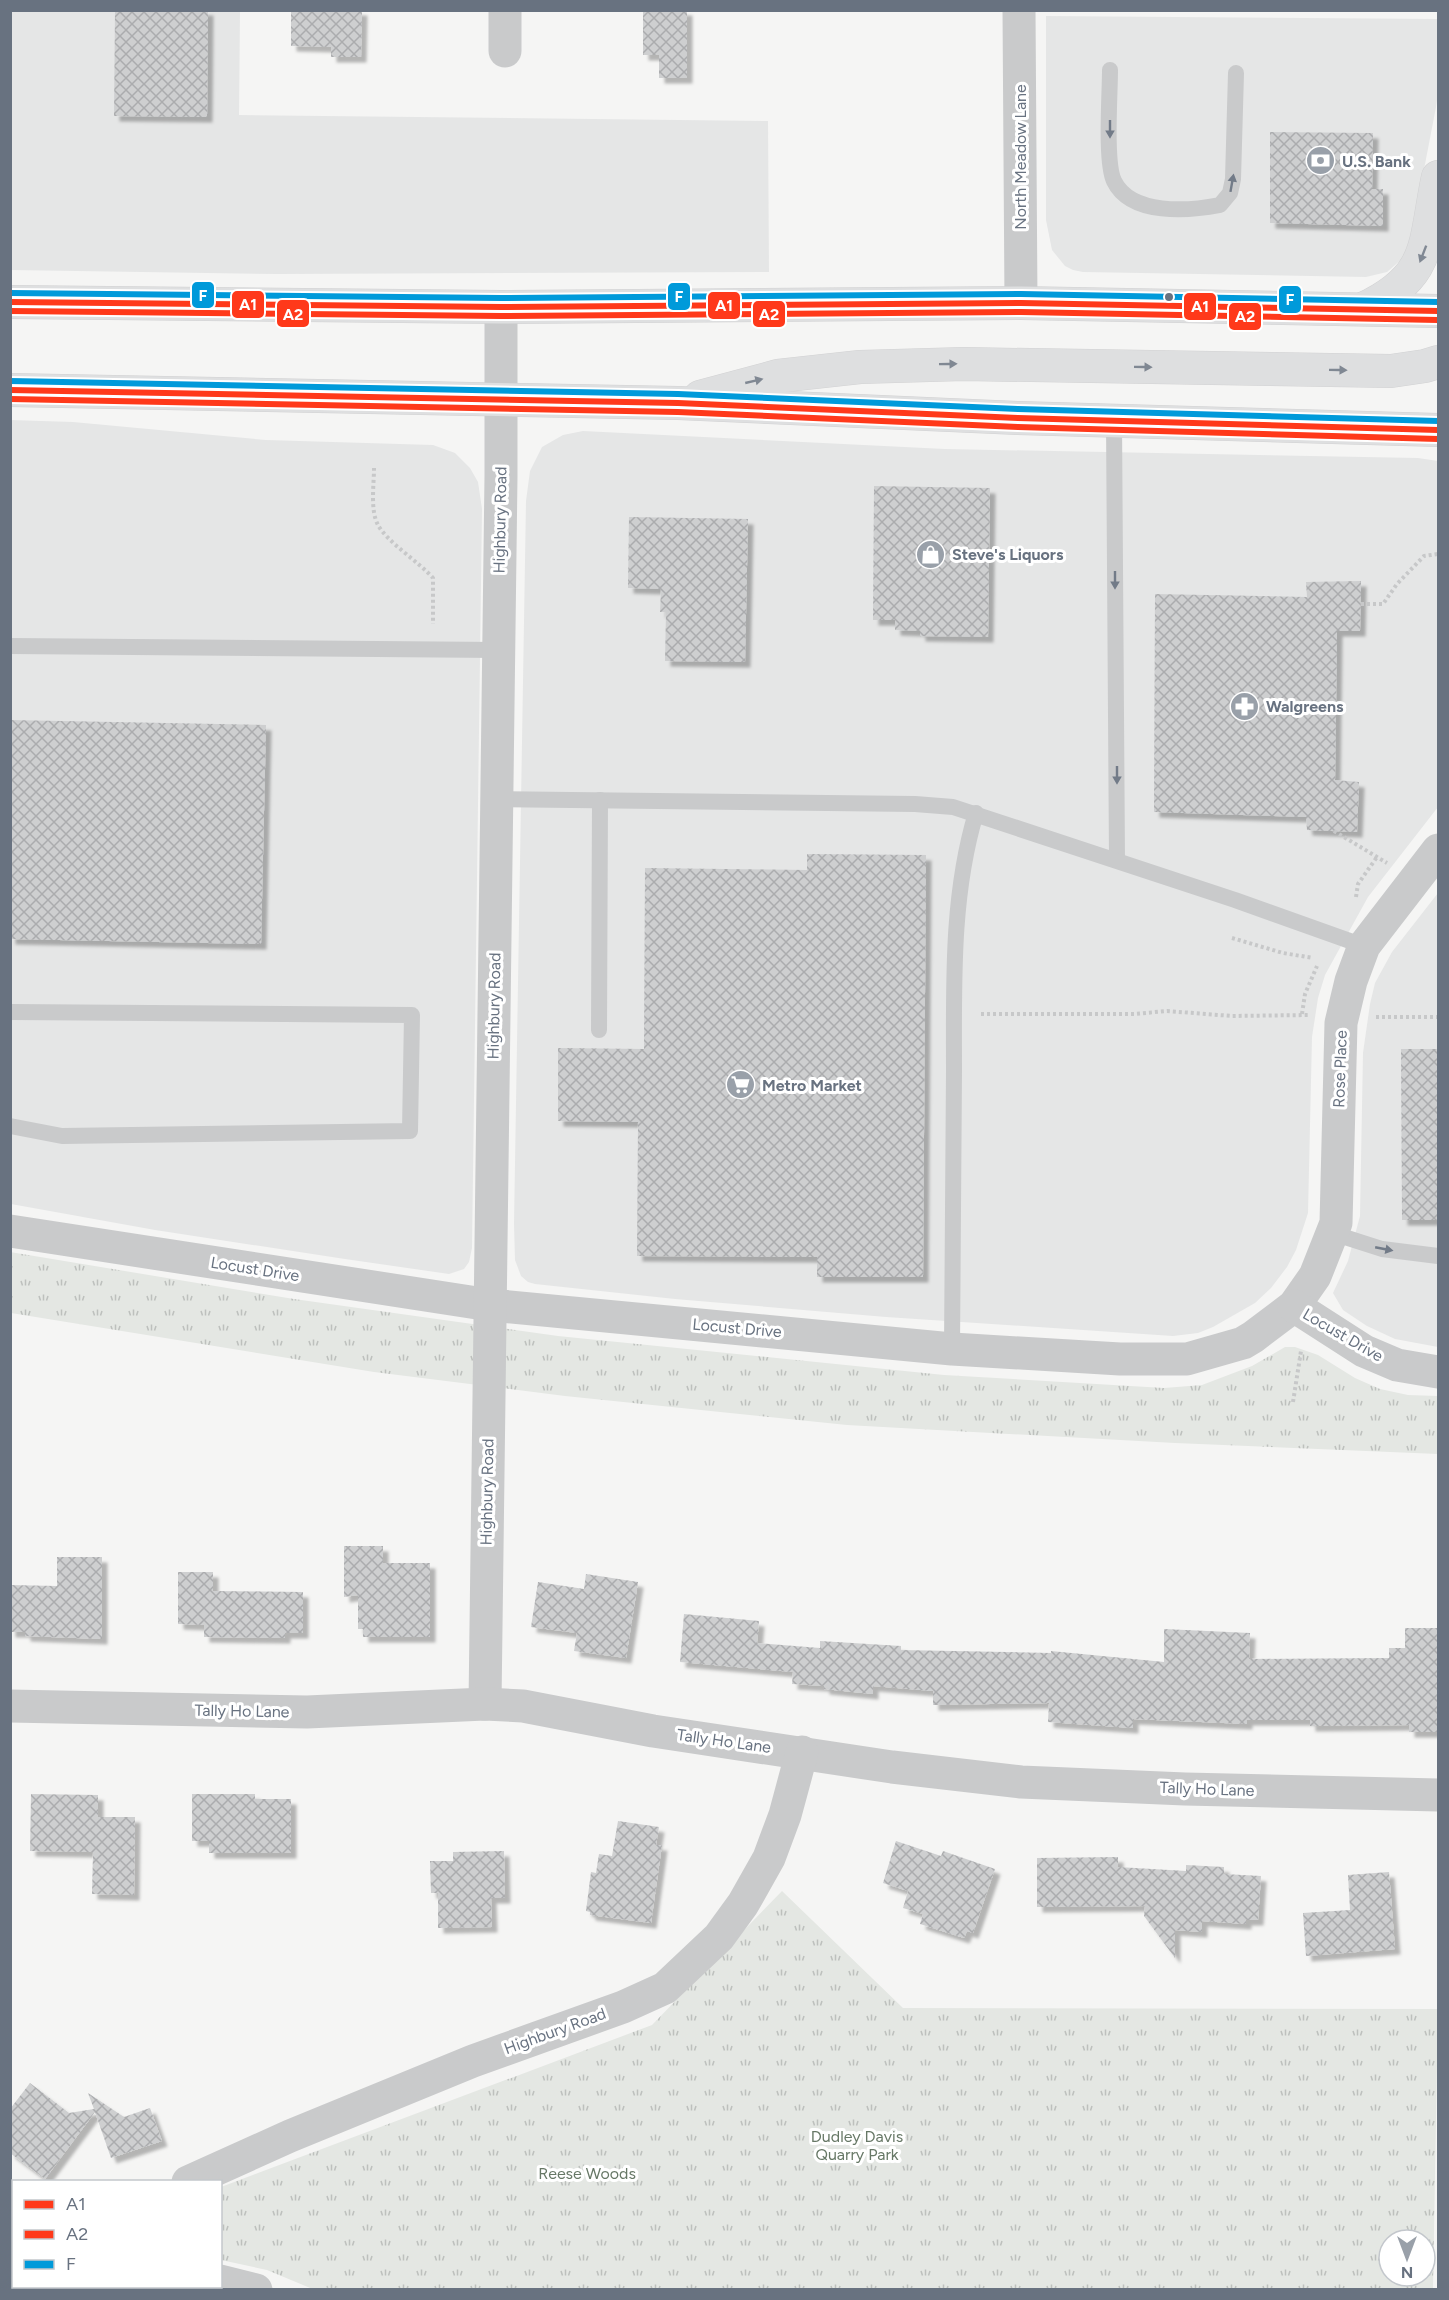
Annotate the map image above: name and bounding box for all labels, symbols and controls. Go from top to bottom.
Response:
street label: North Meadow Lane [1011,84,1030,230]
one-way arrow [1105,119,1115,138]
bank icon: U.S. Bank [1305,145,1337,177]
place label: U.S. Bank [1342,152,1411,171]
one-way arrow [1227,173,1236,192]
one-way arrow [1417,246,1427,264]
line badge: F [191,281,215,309]
line badge: F [667,282,691,311]
line badge: F [1278,285,1302,314]
text: F [199,286,208,305]
text: F [675,287,684,306]
line badge: A1 [231,290,265,319]
text: F [1286,290,1295,309]
line badge: A1 [707,291,741,320]
unlabelled marker [1163,291,1175,303]
line badge: A1 [1183,292,1217,321]
text: A1 [239,295,257,314]
text: A1 [715,296,733,315]
text: A1 [1191,297,1209,316]
line badge: A2 [276,299,310,328]
line badge: A2 [752,300,786,328]
line badge: A2 [1228,302,1262,331]
text: A2 [283,305,303,324]
text: A2 [759,305,779,324]
text: A2 [1235,307,1255,326]
one-way arrow [939,360,958,369]
one-way arrow [1134,362,1153,372]
one-way arrow [1329,366,1348,375]
one-way arrow [745,376,763,386]
street label: Highbury Road [490,466,510,574]
shop icon: Steve's Liquors [915,538,947,570]
place label: Steve's Liquors [952,545,1064,564]
one-way arrow [1110,571,1120,590]
pharmacy icon: Walgreens [1229,690,1261,722]
place label: Walgreens [1266,697,1344,716]
one-way arrow [1112,766,1121,785]
street label: Highbury Road [484,952,504,1060]
street label: Rose Place [1329,1030,1351,1108]
supermarket icon: Metro Market [725,1069,757,1101]
place label: Metro Market [762,1076,862,1095]
one-way arrow [1375,1245,1394,1254]
street label: Locust Drive [209,1253,301,1285]
street label: Locust Drive [1299,1304,1387,1366]
street label: Locust Drive [692,1315,783,1341]
street label: Highbury Road [477,1438,497,1546]
street label: Tally Ho Lane [194,1701,290,1721]
street label: Tally Ho Lane [676,1725,773,1757]
street label: Tally Ho Lane [1159,1778,1255,1800]
street label: Highbury Road [501,2004,609,2058]
park label: Dudley Davis Quarry Park [811,2127,903,2164]
park label: Reese Woods [538,2164,636,2183]
legend [12,2180,222,2288]
text: A1 [66,2193,86,2215]
text: A2 [66,2223,88,2245]
north arrow [1377,2228,1437,2288]
text: F [66,2253,76,2275]
text: N [1401,2263,1413,2282]

